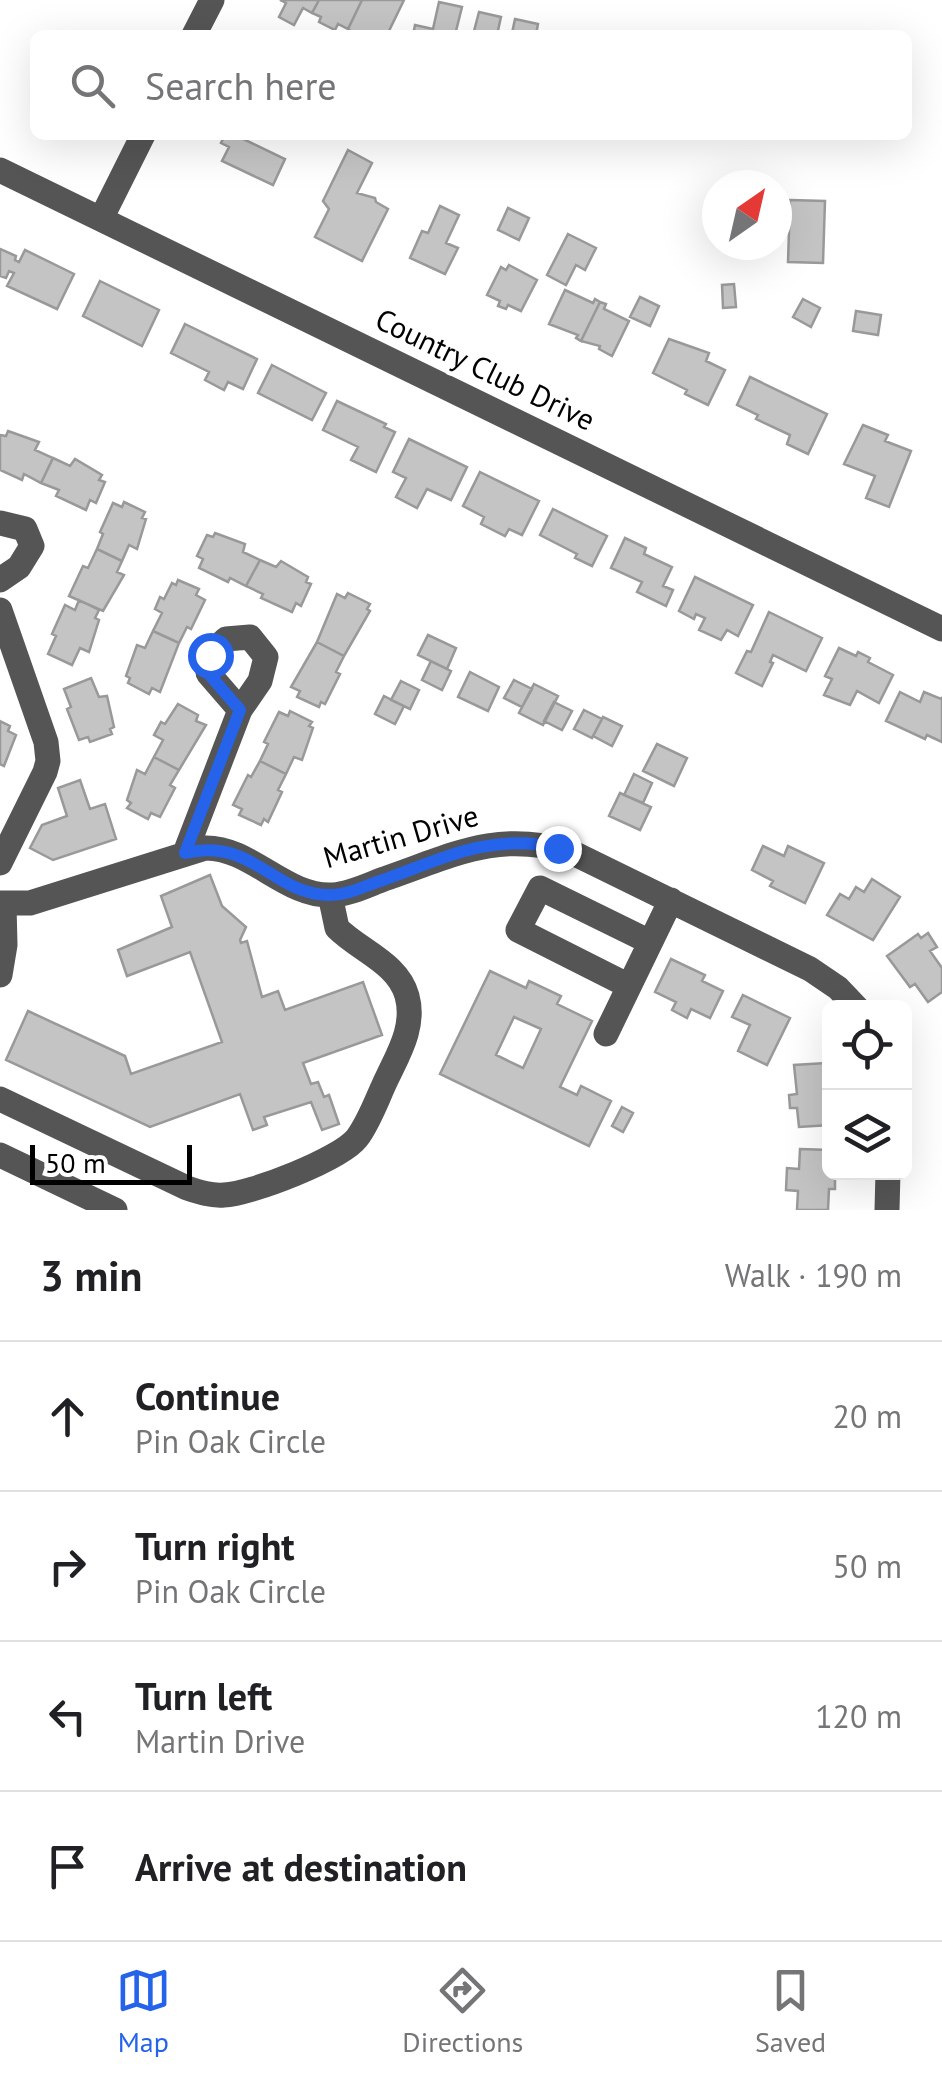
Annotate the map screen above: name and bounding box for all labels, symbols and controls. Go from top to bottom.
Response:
search box [30,30,912,140]
icon: search [65,58,120,113]
text: Search here [145,61,337,110]
north arrow [702,170,792,260]
street label: Country Club Drive [369,299,602,439]
route start [188,633,234,679]
street label: Martin Drive [319,795,483,876]
route end [536,826,582,872]
map controls [822,1000,912,1180]
button: locate [822,1000,912,1090]
button: layers [822,1090,912,1180]
scale bar [30,1140,192,1184]
text: 50 m [45,1144,106,1181]
text: 3 min [40,1248,142,1303]
text: Walk · 190 m [725,1254,902,1296]
text: Continue [135,1371,280,1420]
icon: ahead [40,1389,95,1444]
text: 20 m [833,1395,902,1437]
text: Pin Oak Circle [135,1420,326,1462]
text: Turn right [135,1521,295,1570]
icon: right [40,1539,95,1594]
text: 50 m [833,1545,902,1587]
text: Pin Oak Circle [135,1570,326,1612]
text: Turn left [135,1671,272,1720]
icon: left [40,1689,95,1744]
text: 120 m [815,1695,902,1737]
text: Martin Drive [135,1720,305,1762]
icon: arrive [40,1839,95,1894]
text: Arrive at destination [135,1842,467,1891]
tab: Map [116,1963,171,2060]
tab: Directions [402,1963,523,2060]
tab: Saved [755,1963,826,2060]

